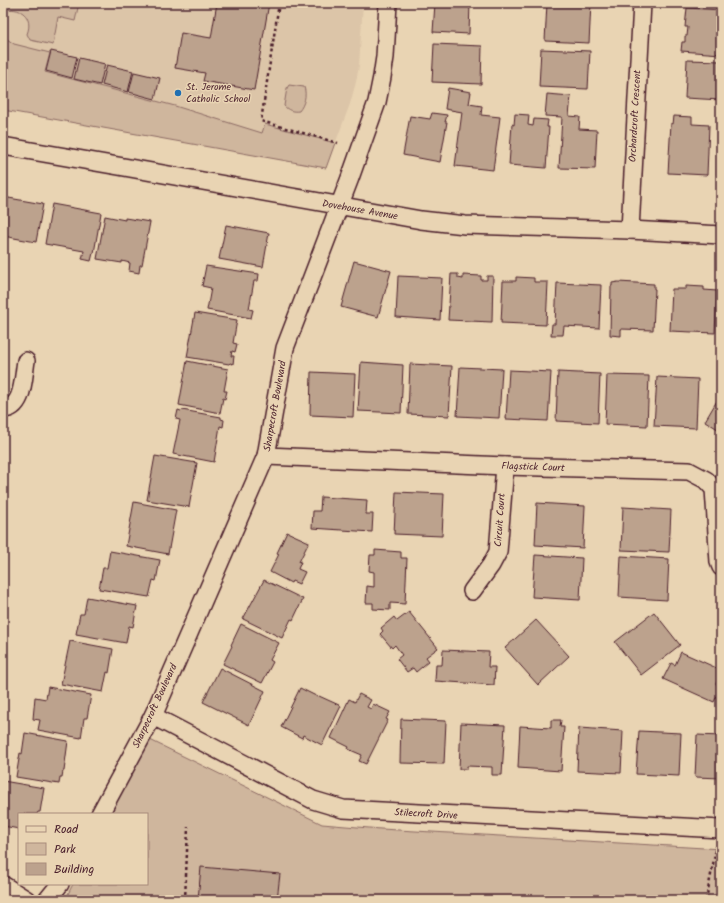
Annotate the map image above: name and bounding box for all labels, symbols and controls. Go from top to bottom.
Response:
street label: Orchardcroft Crescent [625,69,645,163]
place label: St. Jerome Catholic School [186,79,251,107]
marker: St. Jerome Catholic School [173,88,183,98]
street label: Dovehouse Avenue [321,195,400,225]
street label: Sharpecroft Boulevard [259,358,291,453]
street label: Flagstick Court [501,458,565,476]
street label: Circuit Court [490,493,510,547]
street label: Sharpecroft Boulevard [128,660,182,751]
street label: Stilecroft Drive [394,804,459,824]
legend [18,813,148,885]
text: Road [54,820,79,839]
text: Park [54,840,76,859]
text: Building [54,860,94,879]

